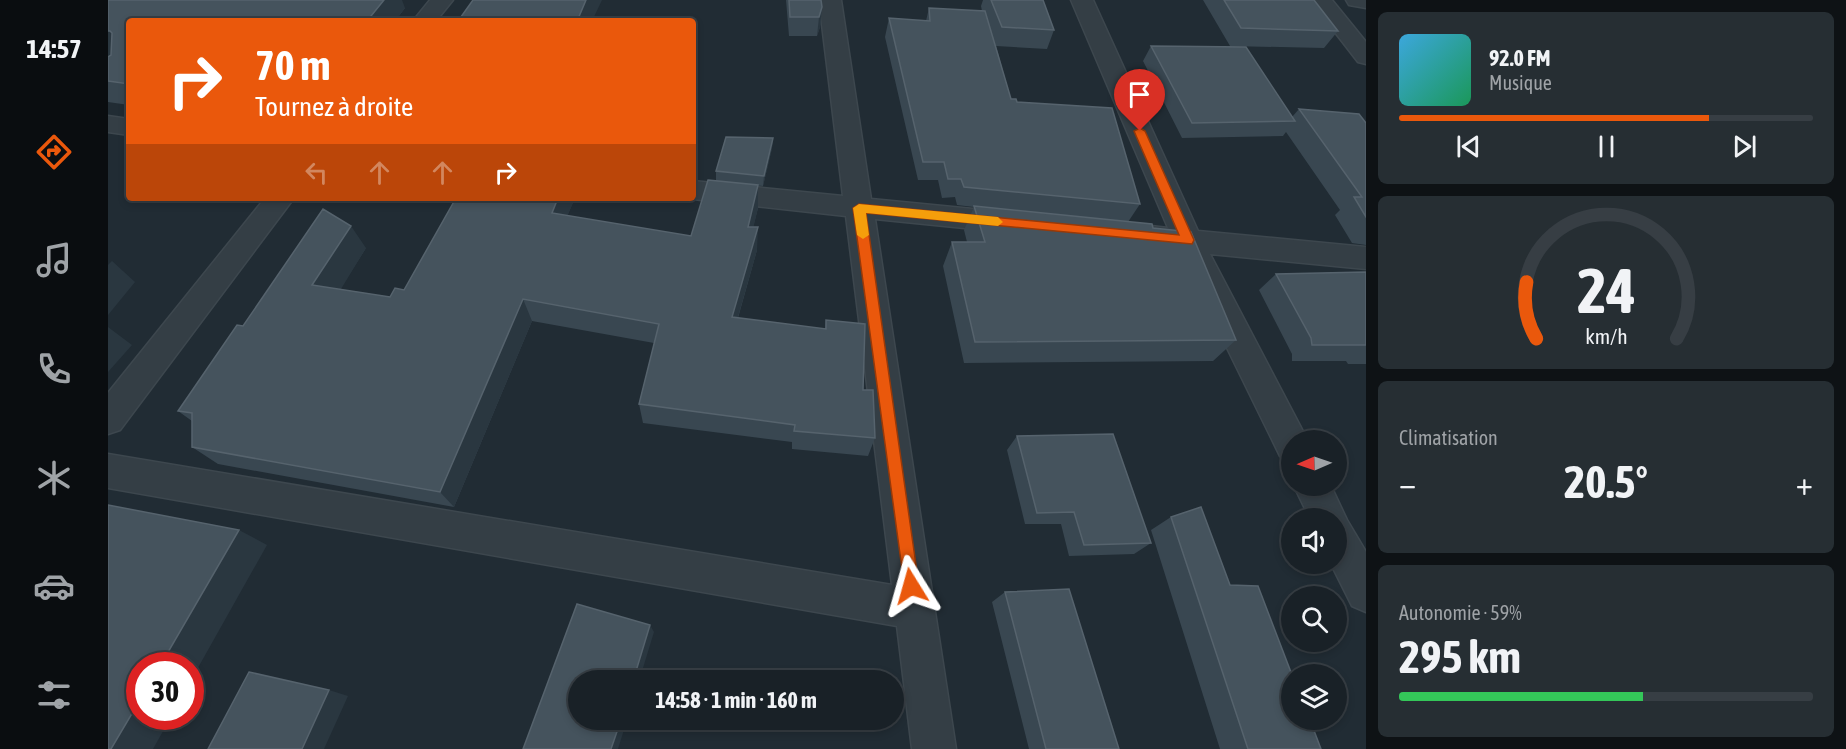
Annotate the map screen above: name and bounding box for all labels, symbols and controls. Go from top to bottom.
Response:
text: 14:57 [26,33,82,64]
text: 70 m [255,41,330,89]
icon: right [156,42,234,120]
text: 92.0 FM [1489,45,1551,71]
pin [1114,69,1165,131]
text: Musique [1489,71,1552,94]
icon: arrive [1123,78,1156,111]
text: Tournez à droite [255,91,413,122]
icon: previous [1452,130,1485,163]
icon: pause [1590,130,1623,163]
icon: next [1728,130,1761,163]
icon: directions [33,131,75,173]
icon: left [300,156,333,189]
icon: ahead [363,156,396,189]
icon: ahead [426,156,459,189]
icon: right [489,156,522,189]
icon: music [33,239,75,281]
text: 24 [1577,256,1635,327]
text: km/h [1585,325,1627,350]
icon: phone [33,348,75,390]
text: Climatisation [1399,426,1498,449]
north arrow [1281,430,1347,496]
map controls [1281,430,1347,730]
text: 20.5° [1564,456,1648,508]
icon: climate [33,457,75,499]
text: − [1399,464,1416,502]
text: + [1796,464,1813,502]
button: sound [1281,508,1347,574]
position arrow [879,554,943,618]
icon: car [33,565,75,607]
button: search [1281,586,1347,652]
text: Autonomie · 59% [1399,601,1522,624]
text: 295 km [1399,631,1521,683]
speed limit sign: 30 [126,652,204,730]
button: layers [1281,664,1347,730]
icon: filters [33,674,75,716]
text: 14:58 · 1 min · 160 m [655,687,817,713]

